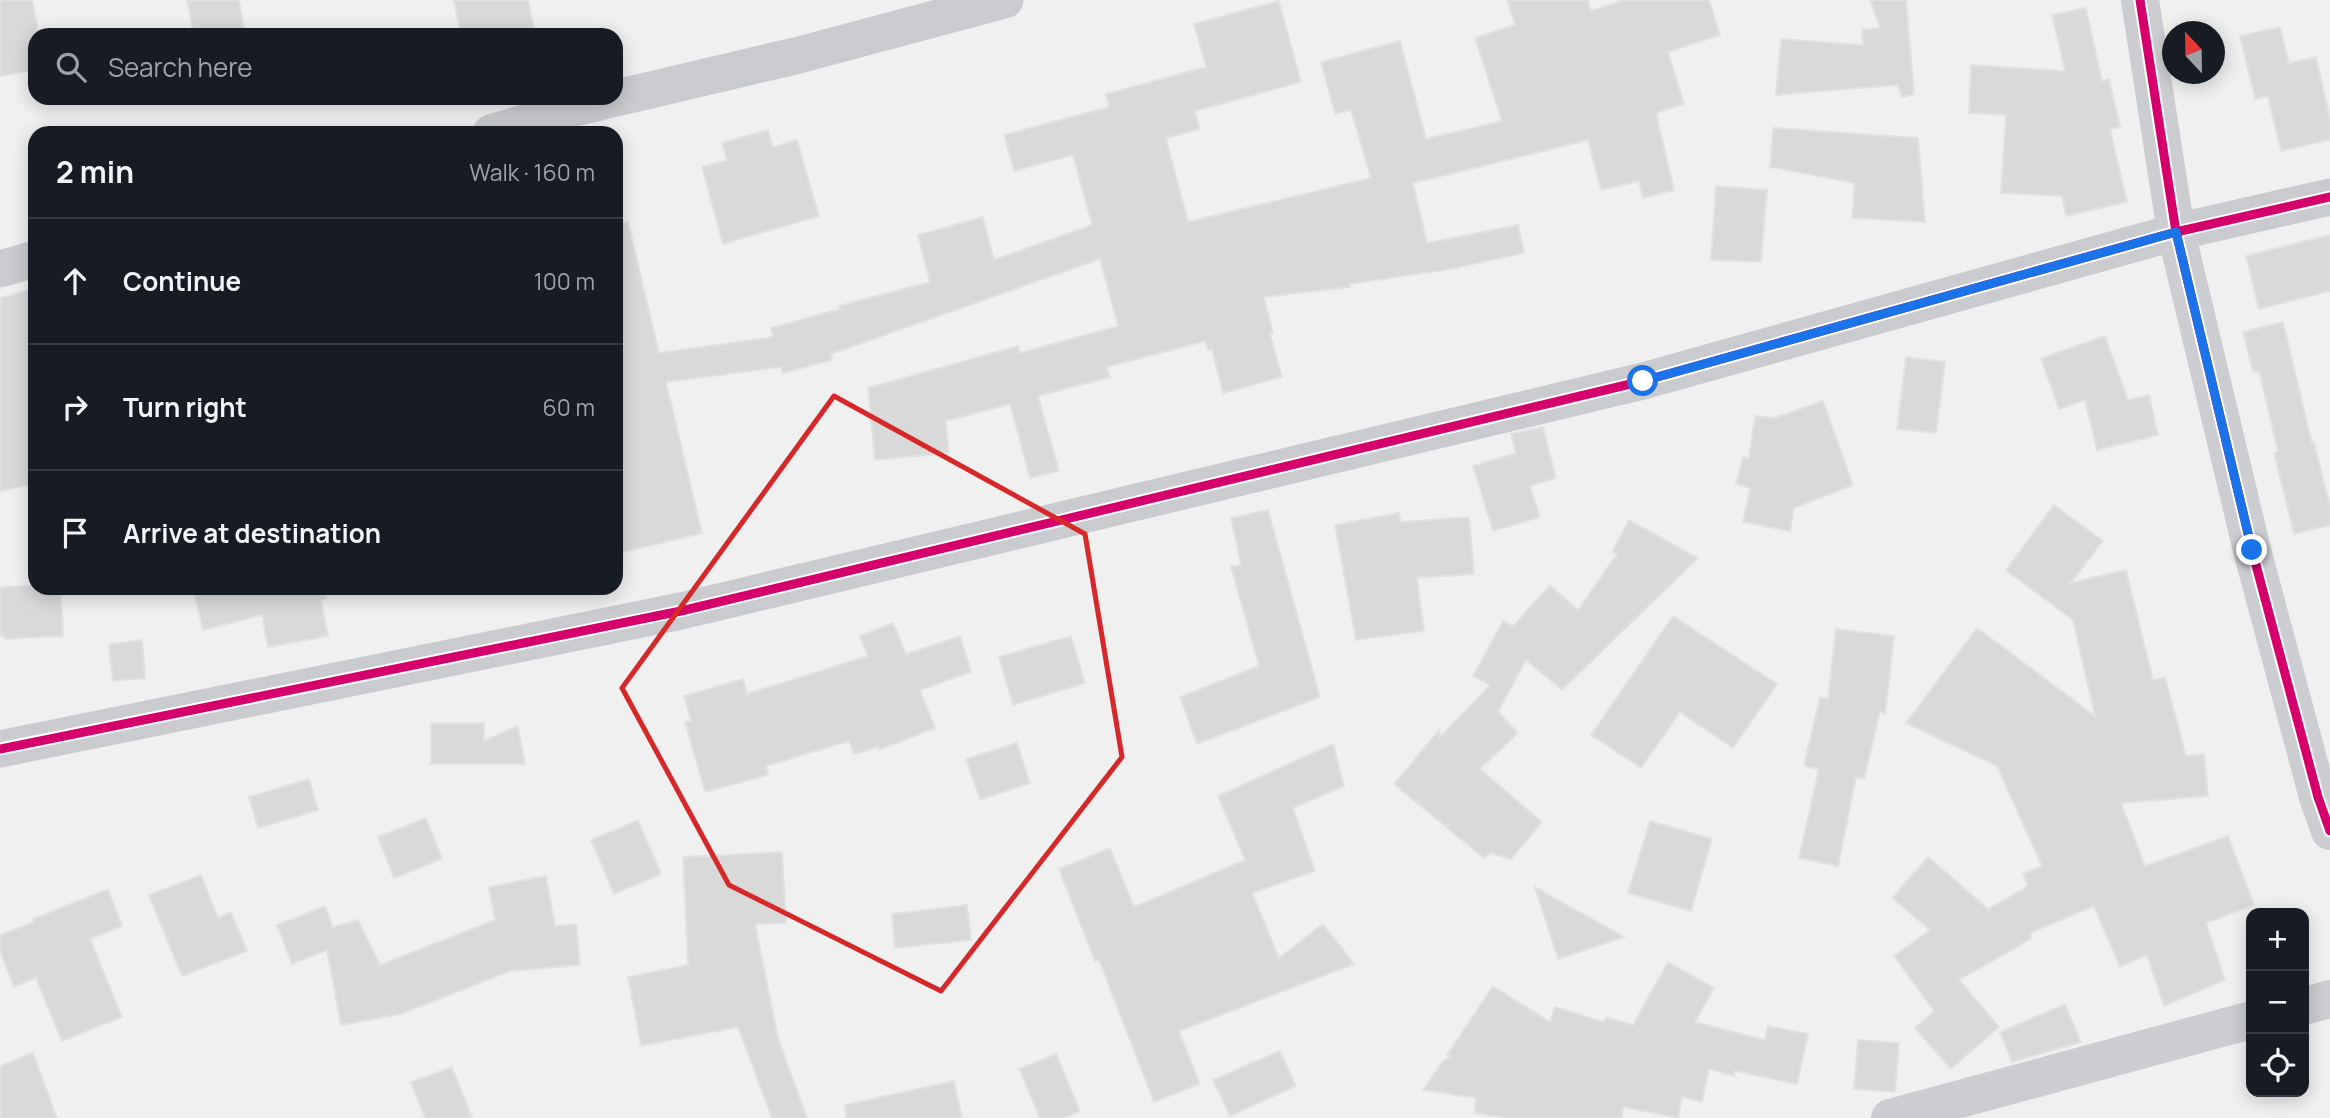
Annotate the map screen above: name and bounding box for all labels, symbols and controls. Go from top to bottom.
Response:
north arrow [2162,21,2225,84]
search box [28,28,623,105]
icon: search [52,48,90,86]
text: Search here [108,49,253,85]
text: 2 min [56,151,134,192]
text: Walk · 160 m [469,156,595,188]
icon: ahead [56,262,94,300]
text: Continue [123,263,241,299]
text: 100 m [534,265,595,297]
route start [1627,365,1658,396]
icon: right [56,388,94,426]
text: Turn right [123,389,247,425]
text: 60 m [543,391,595,423]
icon: arrive [56,514,94,552]
text: Arrive at destination [123,515,381,551]
route end [2236,534,2267,565]
map controls [2246,908,2309,1097]
button: + [2246,908,2309,971]
button: − [2246,971,2309,1034]
button: locate [2246,1034,2309,1097]

